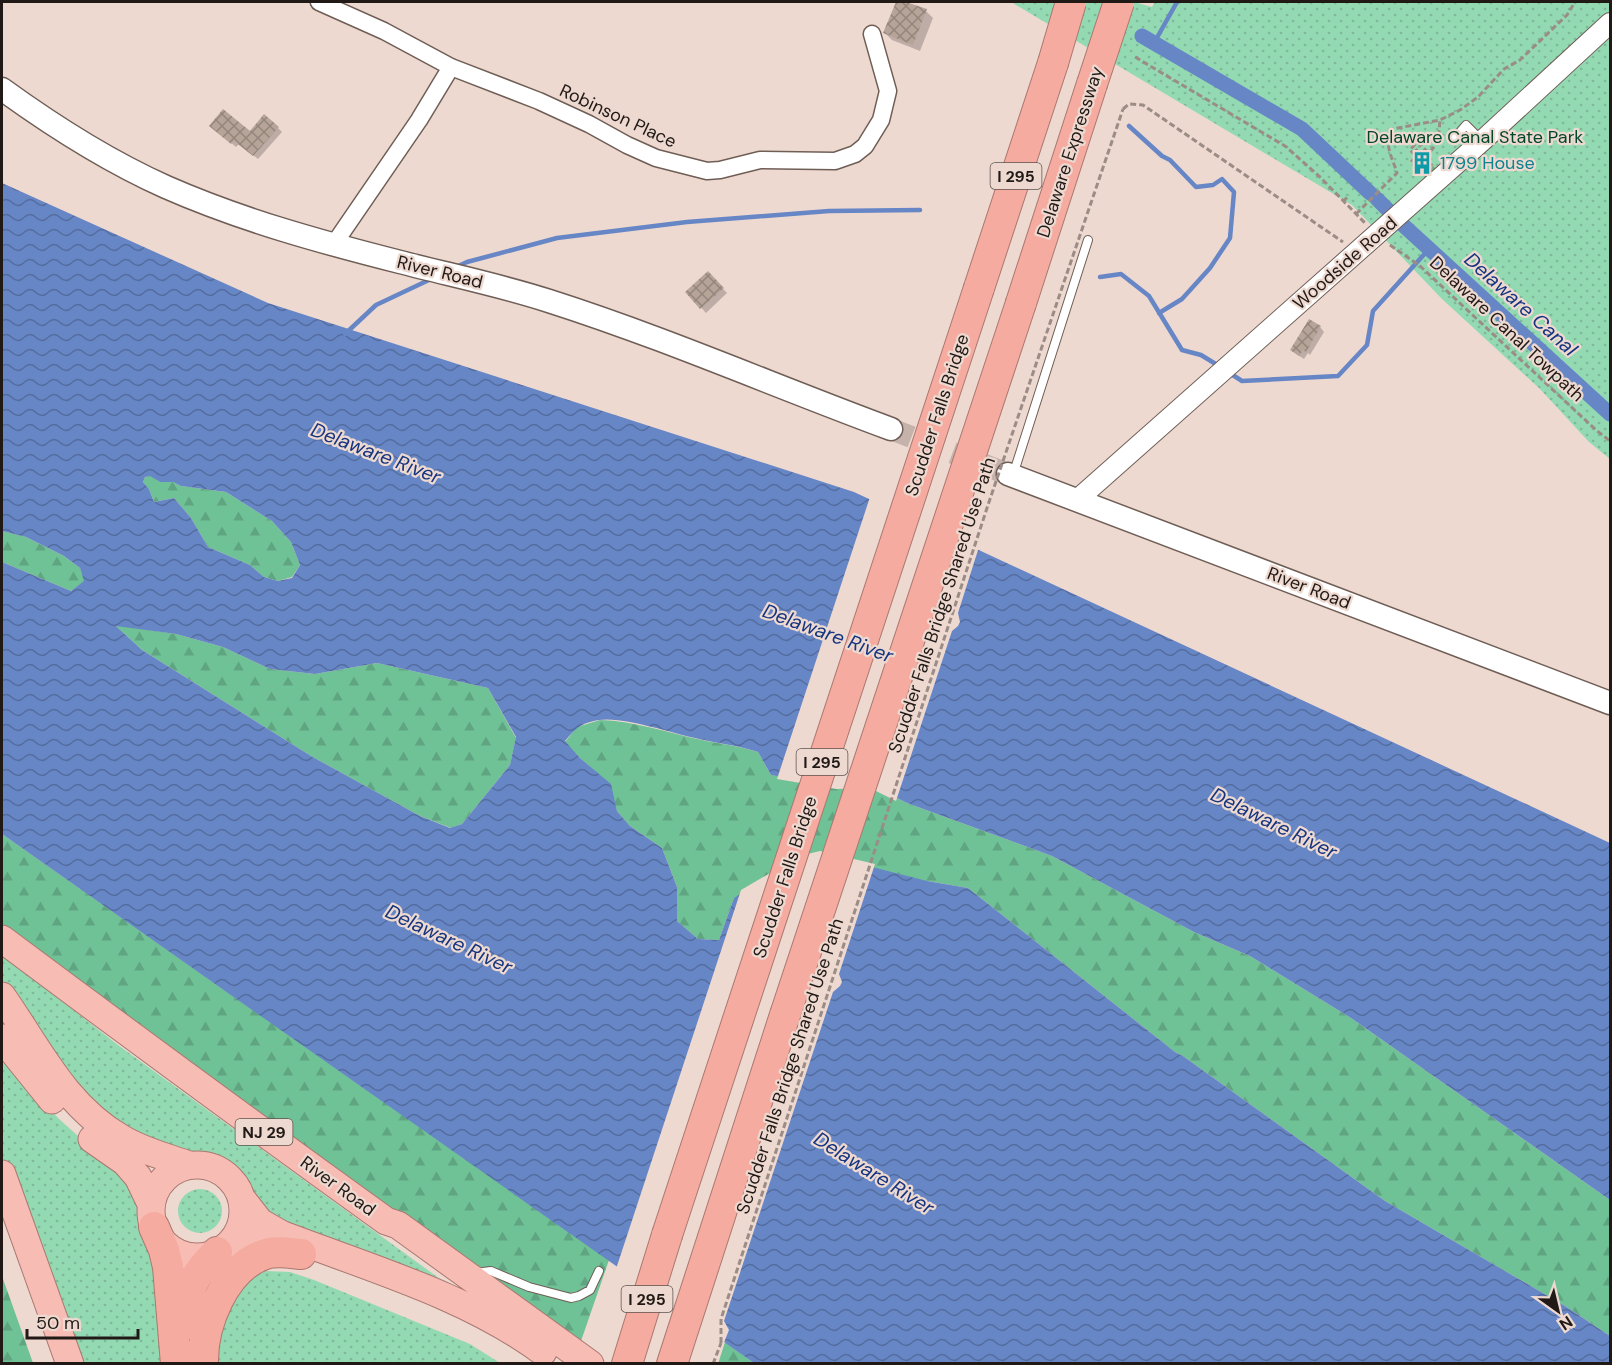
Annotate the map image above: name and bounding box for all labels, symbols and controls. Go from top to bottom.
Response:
street label: Delaware Expressway [1031,63,1109,241]
street label: Robinson Place [556,78,680,154]
park label: Delaware Canal State Park [1367,125,1583,149]
building icon: 1799 House [1409,150,1435,176]
place label: 1799 House [1440,151,1535,175]
road number: I 295 [990,163,1042,189]
street label: Woodside Road [1288,211,1402,315]
water label: Delaware Canal [1459,246,1583,362]
street label: River Road [395,250,485,294]
street label: Delaware Canal Towpath [1425,251,1589,407]
street label: Scudder Falls Bridge [899,331,975,499]
water label: Delaware River [307,416,445,490]
street label: Scudder Falls Bridge Shared Use Path [883,454,1001,756]
street label: River Road [1264,561,1354,615]
water label: Delaware River [759,597,897,669]
road number: I 295 [796,749,848,775]
water label: Delaware River [1207,781,1342,865]
street label: Scudder Falls Bridge [747,793,823,961]
water label: Delaware River [381,898,517,980]
street label: Scudder Falls Bridge Shared Use Path [731,915,849,1217]
road number: NJ 29 [236,1119,292,1145]
water label: Delaware River [809,1126,940,1221]
street label: River Road [296,1151,380,1221]
north arrow [1528,1281,1588,1341]
road number: I 295 [622,1286,672,1312]
scale bar [27,1302,138,1340]
text: 50 m [36,1311,80,1335]
text: N [1555,1311,1577,1335]

